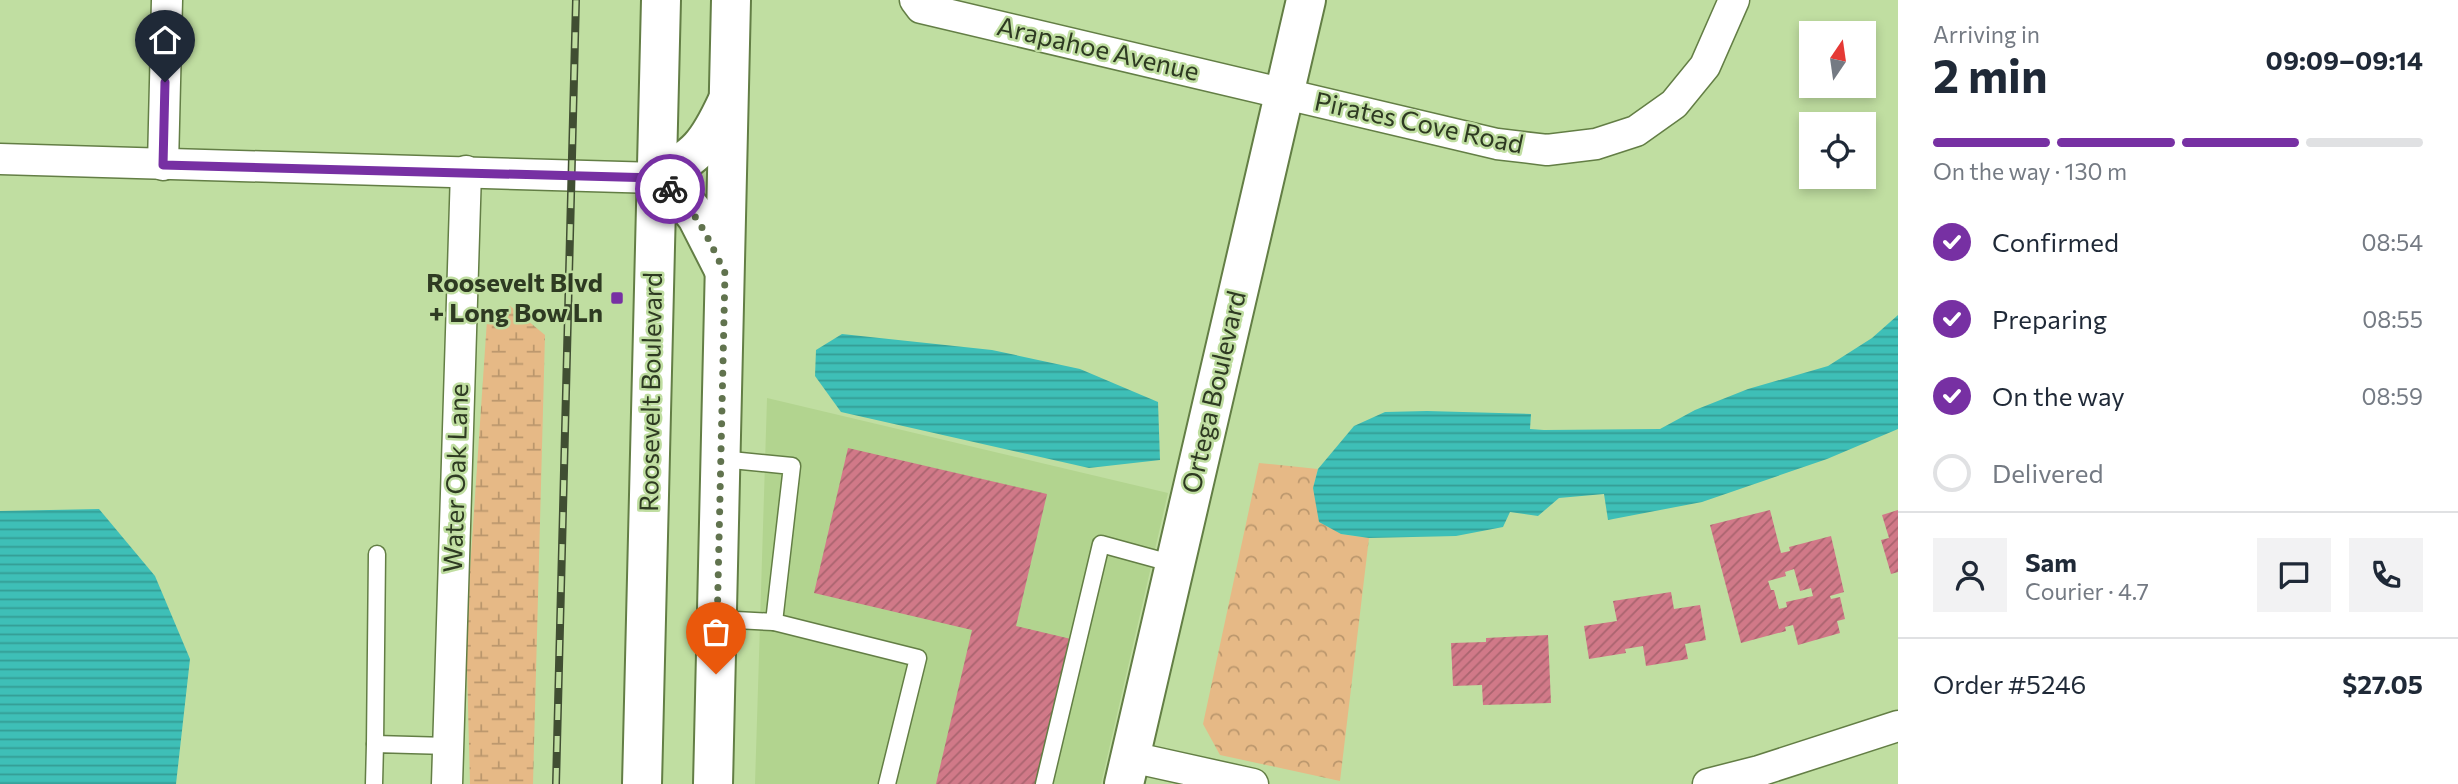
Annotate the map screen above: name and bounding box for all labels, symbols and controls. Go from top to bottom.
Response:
street label: Arapahoe Avenue [994,9,1202,86]
pin [135,10,195,82]
text: Arriving in [1933,20,2040,48]
icon: home [146,21,184,59]
north arrow [1799,21,1876,98]
map controls [1799,21,1876,189]
text: 09:09–09:14 [2266,44,2423,75]
text: 2 min [1933,46,2048,102]
street label: Pirates Cove Road [1312,84,1527,159]
button: locate [1799,112,1876,189]
courier [635,154,705,224]
text: On the way · 130 m [1933,157,2127,185]
icon: bike [651,170,689,208]
icon: check [1933,223,1971,261]
text: Confirmed [1992,226,2119,257]
text: 08:54 [2362,228,2423,256]
place label: Roosevelt Blvd + Long Bow Ln [426,266,603,327]
street label: Roosevelt Boulevard [632,272,667,512]
street label: Ortega Boulevard [1174,287,1251,496]
marker: Roosevelt Blvd + Long Bow Ln [609,290,625,306]
icon: check [1933,300,1971,338]
text: Preparing [1992,303,2107,334]
text: 08:55 [2362,305,2423,333]
icon: check [1933,377,1971,415]
text: On the way [1992,380,2125,411]
text: 08:59 [2361,382,2423,410]
street label: Water Oak Lane [436,383,473,573]
text: Delivered [1992,457,2103,488]
button: person [1933,538,2007,612]
button: chat [2257,538,2331,612]
button: phone [2349,538,2423,612]
text: Sam [2025,546,2077,577]
text: Courier · 4.7 [2025,577,2149,605]
pin [686,602,746,674]
icon: bag [697,613,735,651]
text: Order #5246 [1933,668,2086,699]
text: $27.05 [2342,668,2423,699]

